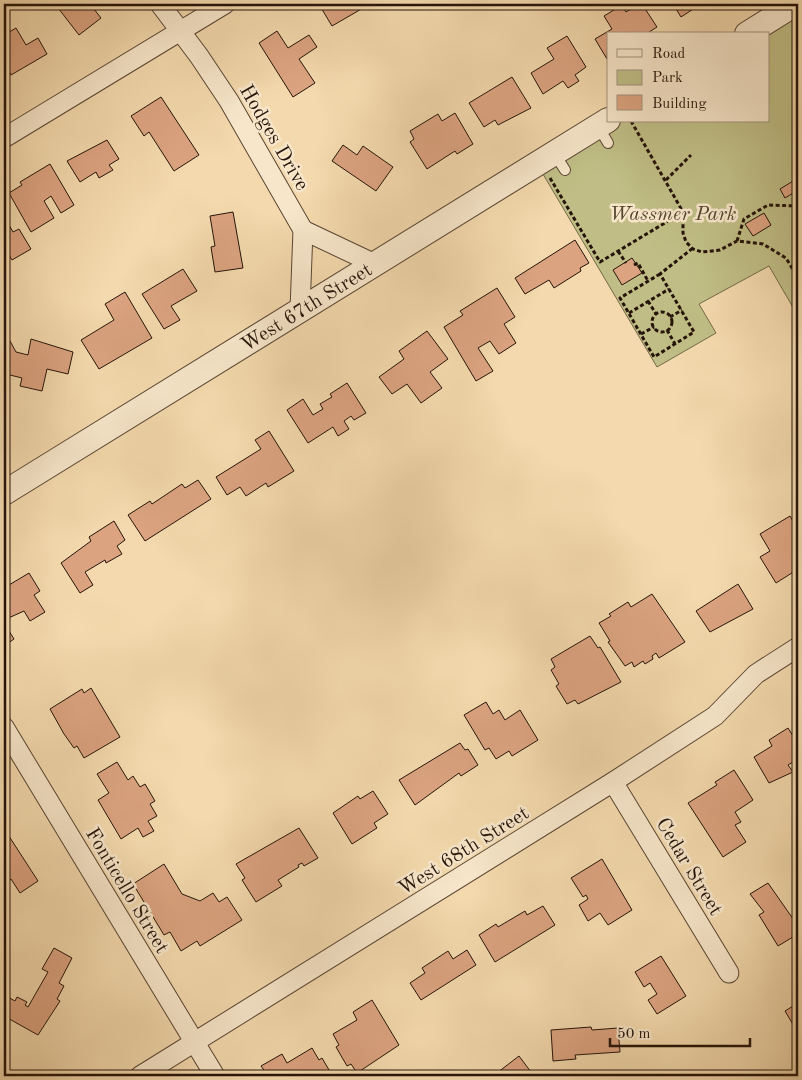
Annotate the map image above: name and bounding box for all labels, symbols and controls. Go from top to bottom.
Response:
legend [607,32,770,122]
text: Road [652,47,686,62]
text: Park [652,71,683,86]
street label: Hodges Drive [235,82,312,194]
text: Building [652,97,707,112]
park label: Wassmer Park [609,205,737,225]
street label: West 67th Street [238,260,376,356]
street label: West 68th Street [395,804,533,900]
street label: Cedar Street [651,815,725,919]
street label: Fonticello Street [81,825,172,957]
scale bar [610,1015,750,1047]
text: 50 m [617,1027,651,1042]

